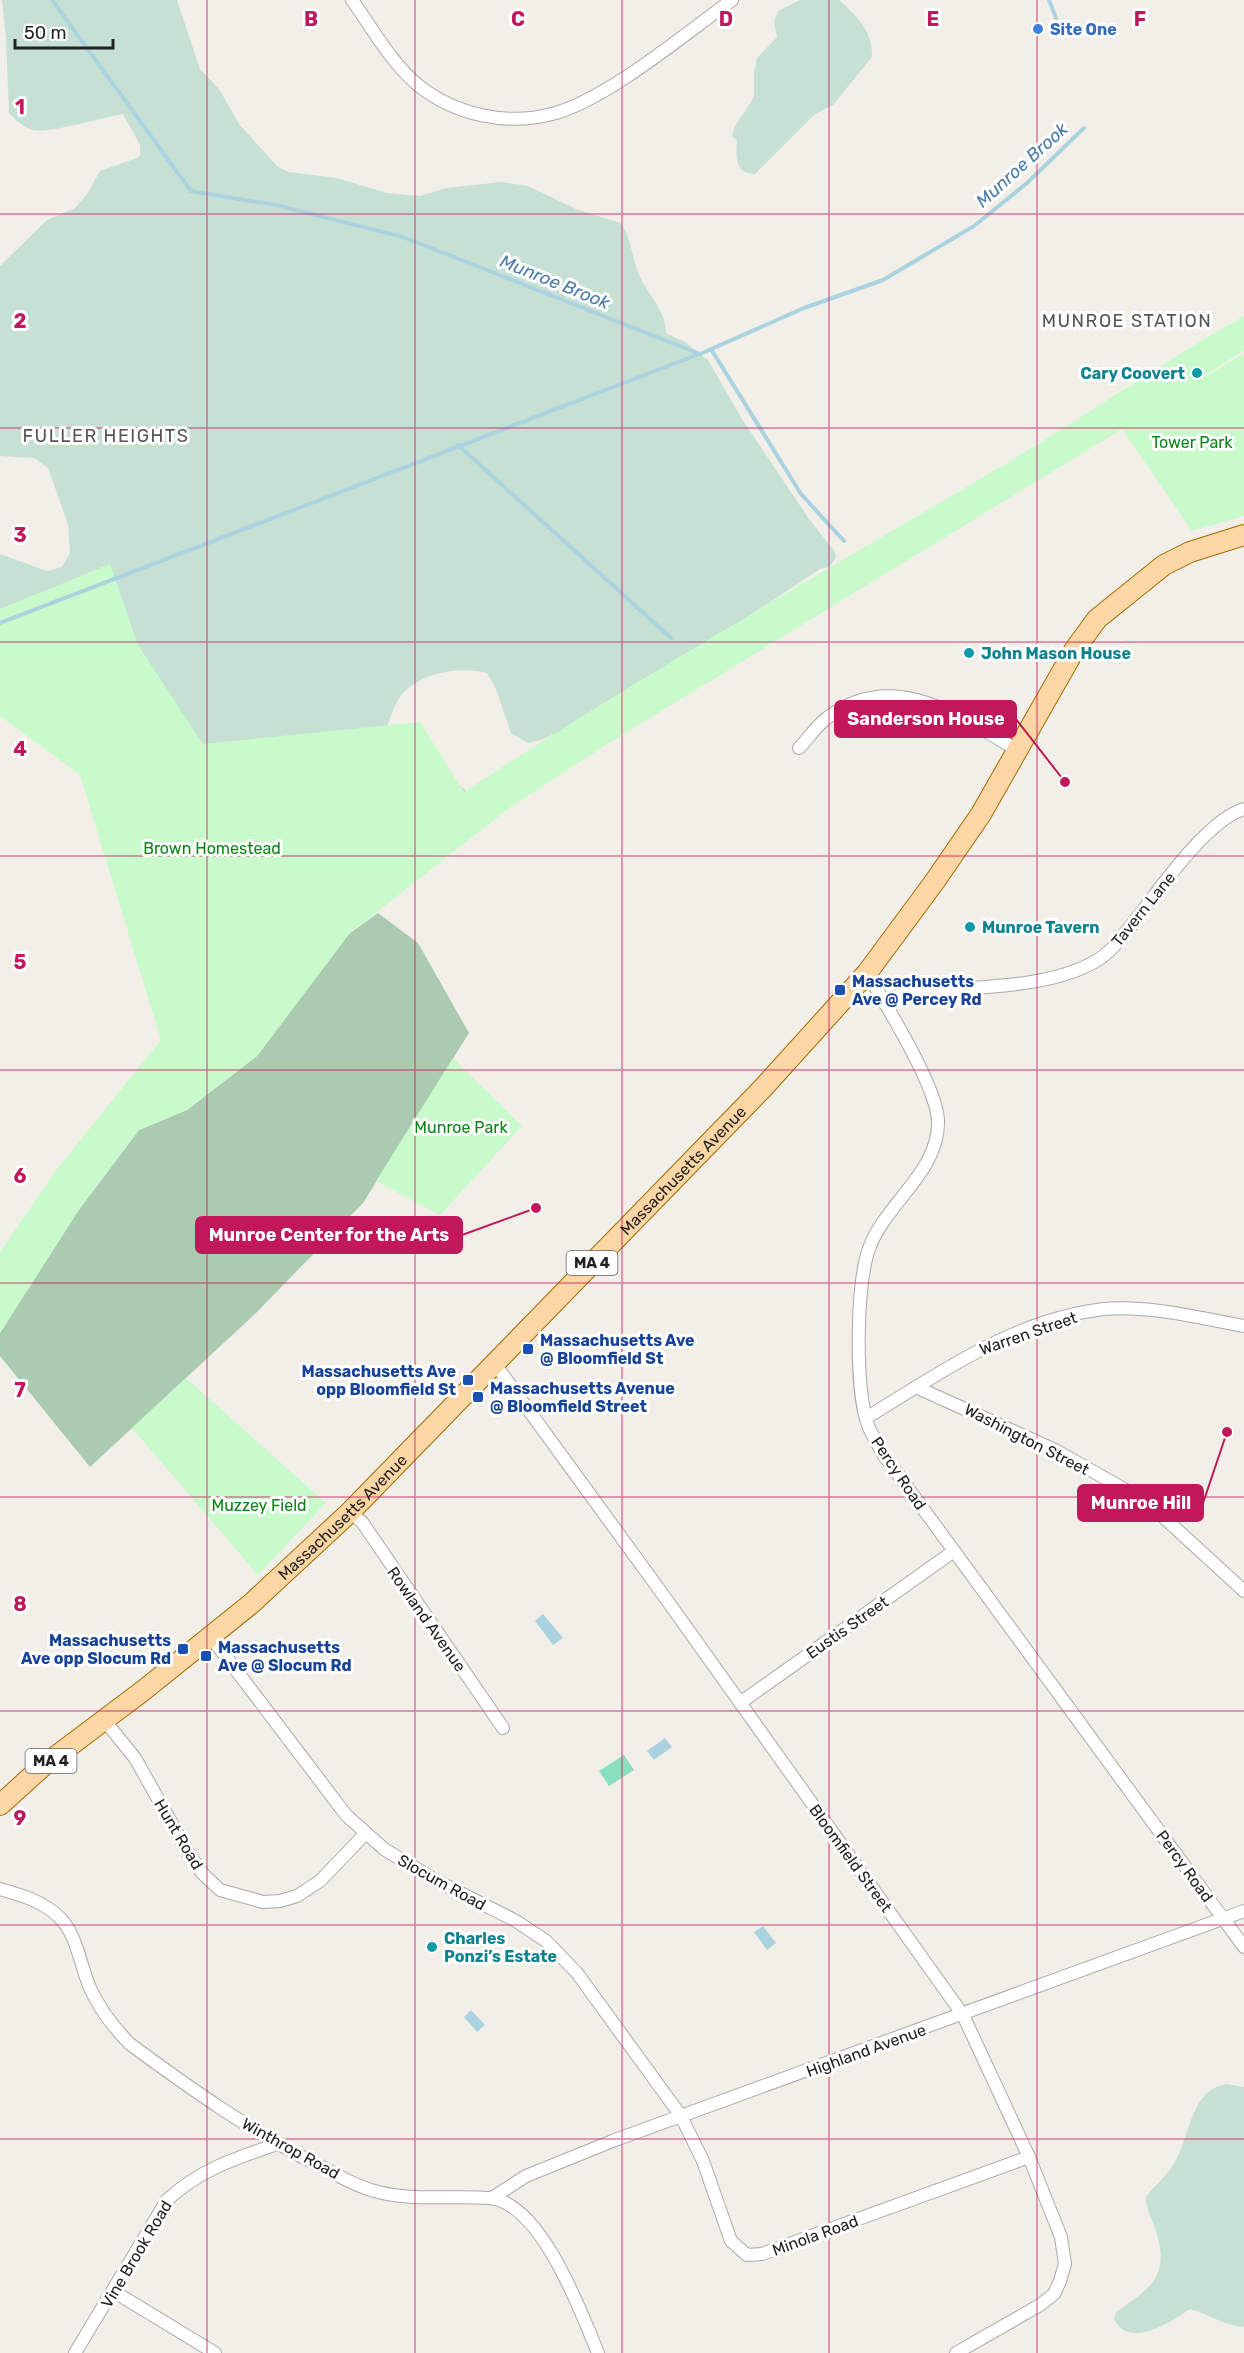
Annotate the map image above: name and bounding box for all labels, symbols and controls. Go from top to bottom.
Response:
text: B [304,7,318,31]
text: C [511,7,525,31]
text: D [719,7,733,31]
text: E [927,7,939,31]
text: F [1134,7,1146,31]
scale bar [15,12,112,50]
place label: Site One [1050,20,1117,39]
text: 50 m [24,22,67,44]
marker: Site One [1031,22,1045,36]
text: 1 [15,95,25,119]
water label: Munroe Brook [971,117,1073,212]
water label: Munroe Brook [497,250,614,314]
text: 2 [14,309,27,333]
district label: MUNROE STATION [1042,310,1212,332]
place label: Cary Coovert [1081,364,1186,383]
marker: Cary Coovert [1190,366,1204,380]
district label: FULLER HEIGHTS [23,425,189,447]
park label: Tower Park [1151,433,1233,452]
text: 3 [13,523,27,547]
place label: John Mason House [981,644,1131,663]
marker: John Mason House [962,646,976,660]
callout: Sanderson House [835,701,1016,737]
text: Sanderson House [847,708,1005,730]
text: 4 [13,737,27,761]
park label: Brown Homestead [143,839,281,858]
street label: Tavern Lane [1108,868,1179,950]
place label: Munroe Tavern [982,918,1099,937]
marker: Munroe Tavern [963,920,977,934]
text: 5 [14,950,27,974]
place label: Massachusetts Ave @ Percey Rd [852,972,982,1009]
marker: Massachusetts Ave @ Percey Rd [833,983,847,997]
street label: Massachusetts Avenue [616,1102,750,1239]
park label: Munroe Park [414,1118,508,1137]
text: 6 [13,1164,27,1188]
callout: Munroe Center for the Arts [196,1217,462,1253]
text: Munroe Center for the Arts [209,1224,449,1246]
road number: MA 4 [566,1251,618,1275]
street label: Warren Street [977,1308,1080,1359]
place label: Massachusetts Ave @ Bloomfield St [540,1331,695,1368]
marker: Massachusetts Ave @ Bloomfield St [521,1342,535,1356]
place label: Massachusetts Ave opp Bloomfield St [301,1362,457,1399]
marker: Massachusetts Ave opp Bloomfield St [461,1373,475,1387]
text: 7 [14,1378,26,1402]
place label: Massachusetts Avenue @ Bloomfield Street [490,1379,675,1416]
marker: Massachusetts Avenue @ Bloomfield Street [471,1390,485,1404]
street label: Washington Street [961,1400,1092,1479]
street label: Percy Road [867,1433,930,1513]
street label: Massachusetts Avenue [274,1450,411,1584]
callout: Munroe Hill [1078,1485,1203,1521]
text: Munroe Hill [1091,1492,1191,1514]
park label: Muzzey Field [211,1496,307,1515]
street label: Rowland Avenue [383,1563,470,1675]
text: 8 [13,1592,27,1616]
street label: Eustis Street [803,1592,892,1663]
place label: Massachusetts Ave opp Slocum Rd [21,1631,171,1668]
place label: Massachusetts Ave @ Slocum Rd [218,1638,352,1675]
marker: Massachusetts Ave opp Slocum Rd [176,1642,190,1656]
marker: Massachusetts Ave @ Slocum Rd [199,1649,213,1663]
road number: MA 4 [26,1749,76,1773]
street label: Hunt Road [150,1796,207,1873]
street label: Bloomfield Street [805,1801,896,1916]
text: 9 [14,1806,27,1830]
street label: Percy Road [1152,1827,1217,1906]
street label: Slocum Road [394,1850,489,1914]
place label: Charles Ponzi’s Estate [444,1929,557,1966]
marker: Charles Ponzi’s Estate [425,1940,439,1954]
street label: Highland Avenue [804,2020,929,2081]
street label: Winthrop Road [239,2114,343,2183]
street label: Vine Brook Road [97,2197,176,2311]
street label: Minola Road [770,2211,861,2260]

